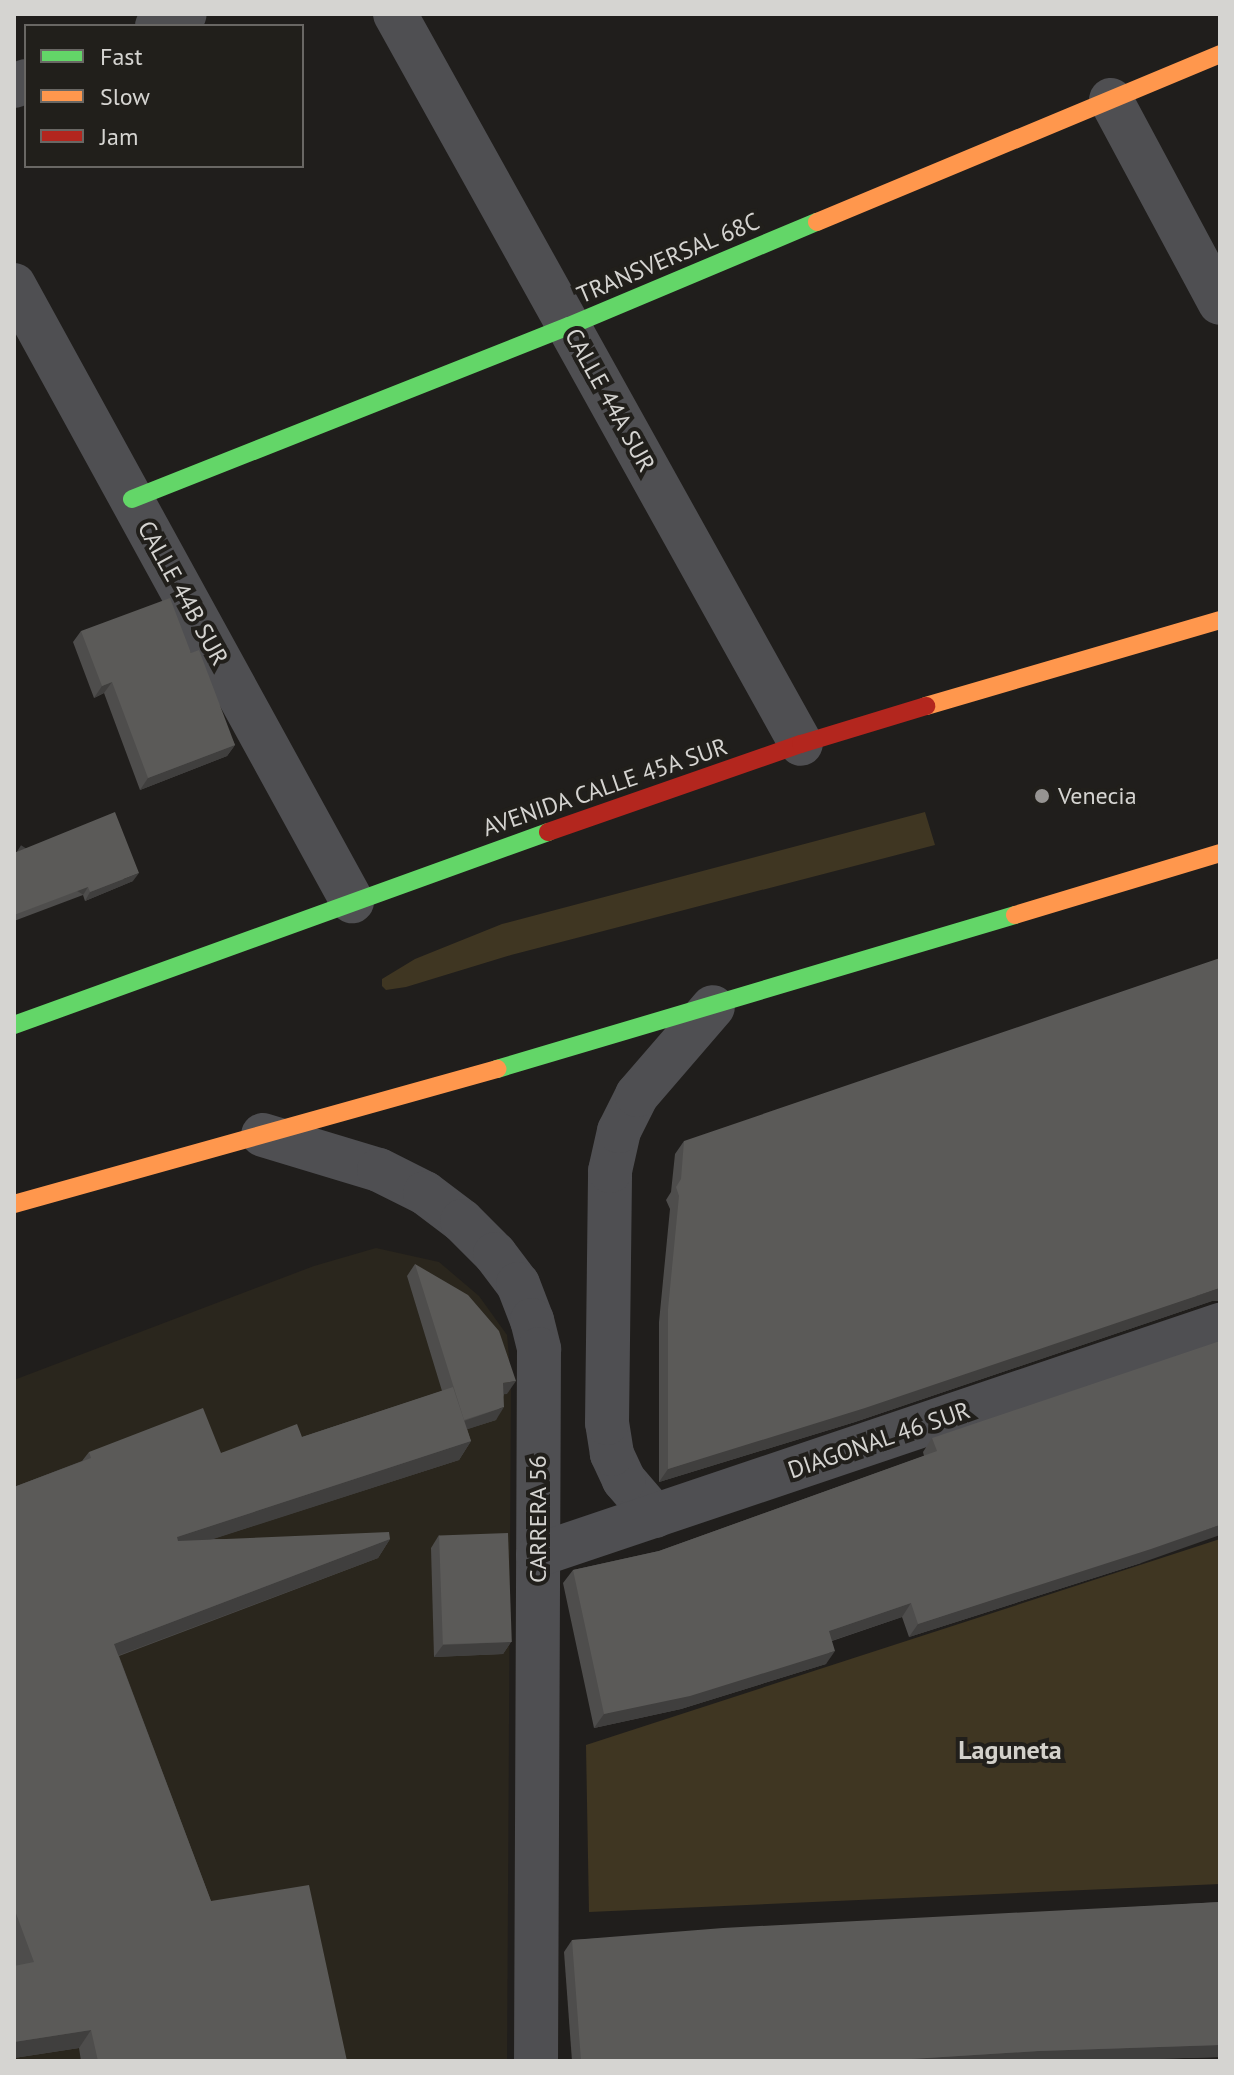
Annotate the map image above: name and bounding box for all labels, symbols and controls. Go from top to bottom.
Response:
legend [24,24,304,168]
text: Fast [100,41,143,72]
text: Slow [100,81,150,112]
text: Jam [100,121,138,152]
street label: TRANSVERSAL 68C [572,206,764,310]
street label: CALLE 44A SUR [559,323,661,477]
street label: CALLE 44B SUR [132,516,234,670]
street label: AVENIDA CALLE 45A SUR [478,731,732,843]
place label: Venecia [1058,782,1137,810]
marker: Venecia [1033,787,1051,805]
street label: DIAGONAL 46 SUR [784,1395,974,1485]
street label: CARRERA 56 [524,1455,552,1583]
district label: Laguneta [958,1734,1062,1766]

